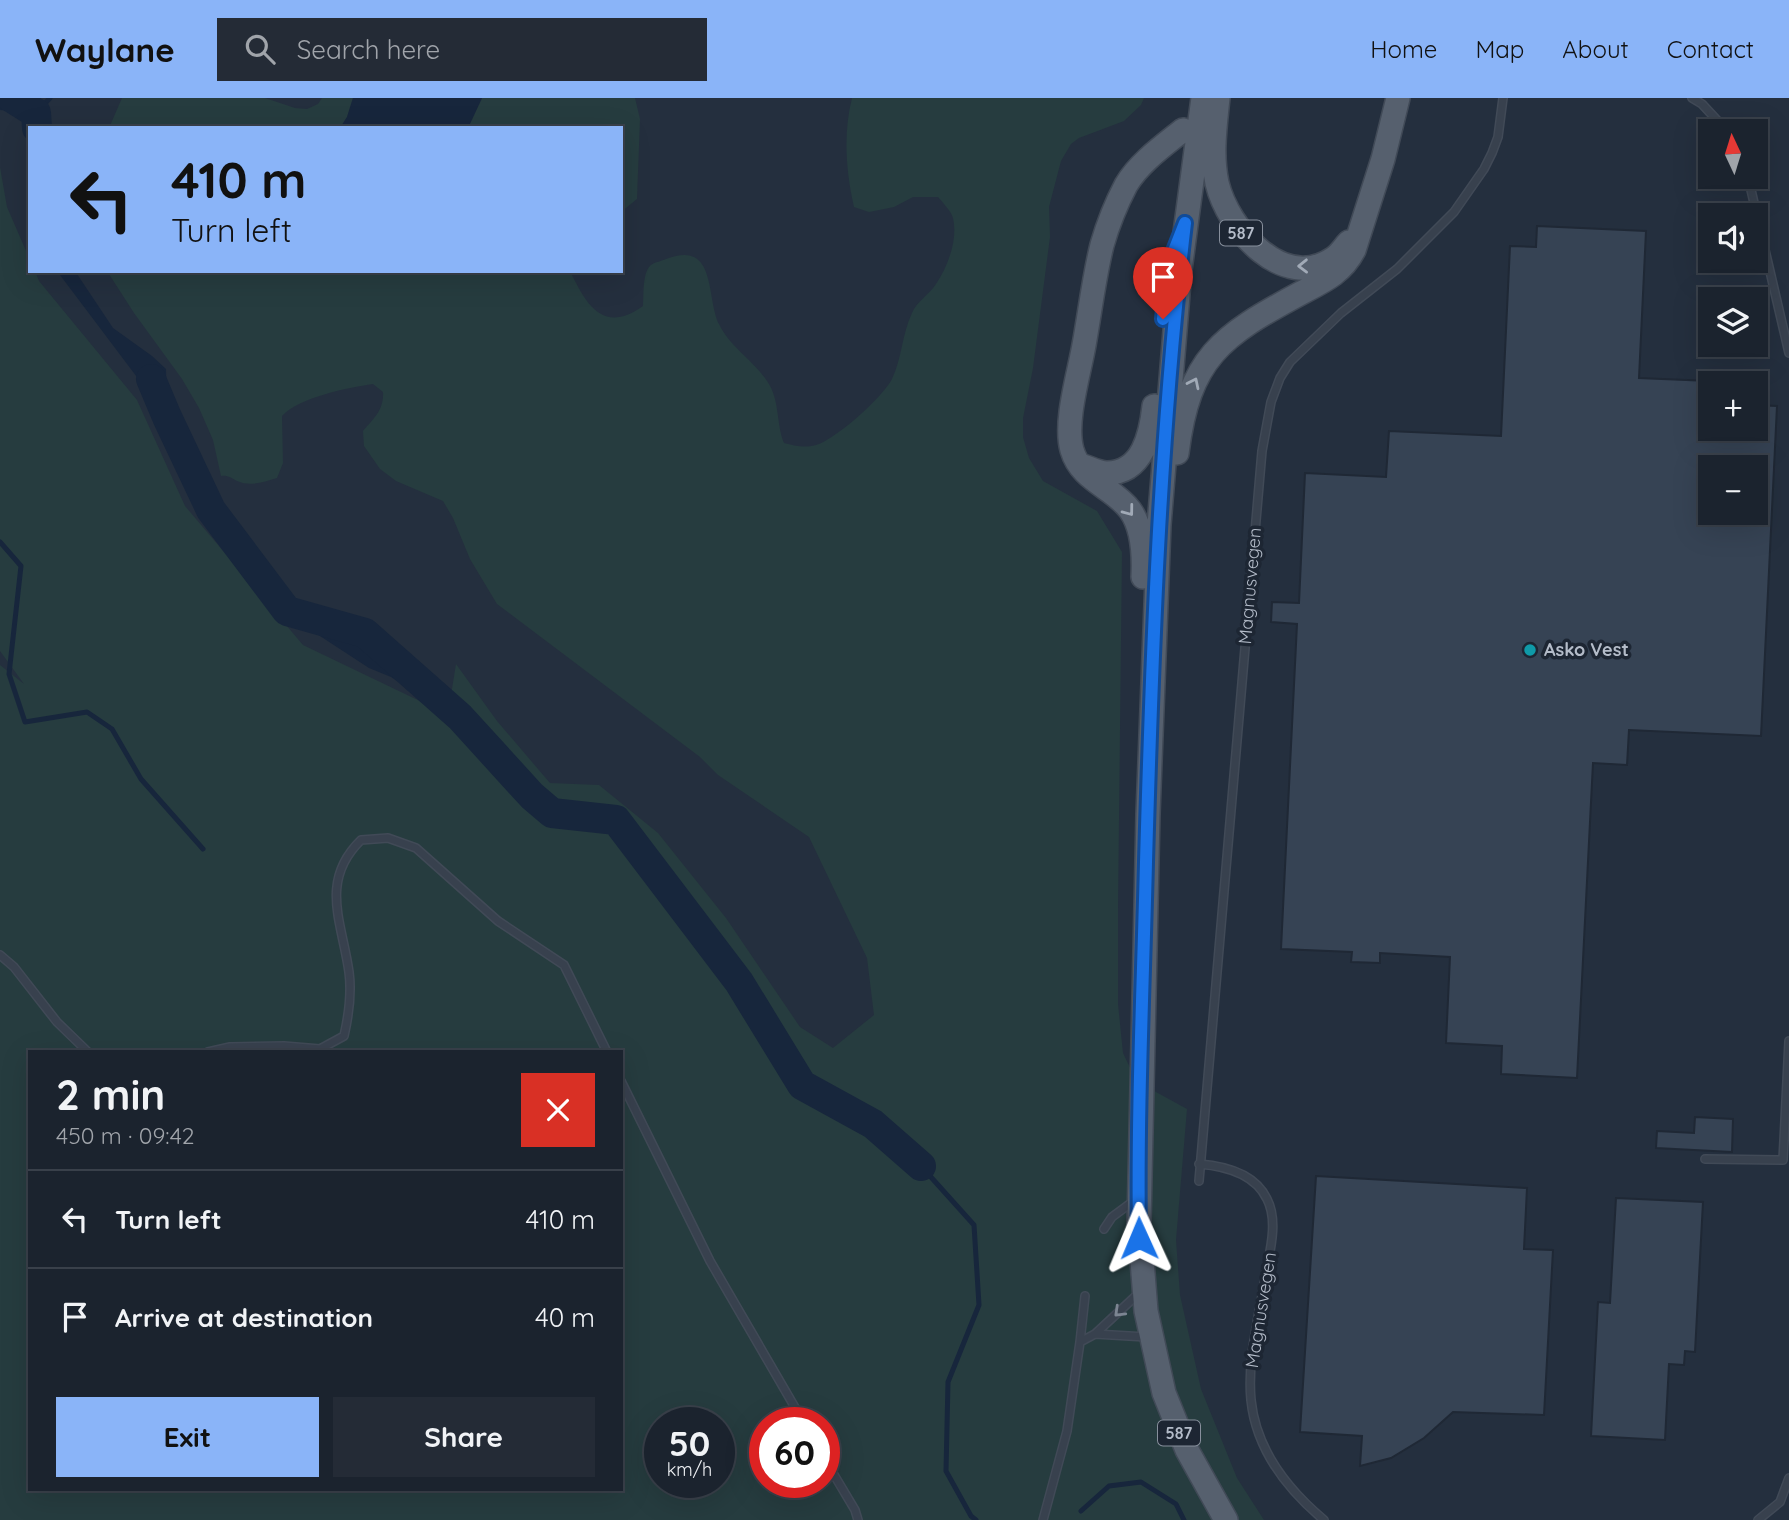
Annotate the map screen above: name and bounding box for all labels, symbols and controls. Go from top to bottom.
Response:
search box [217,18,707,81]
text: Waylane [35,29,175,70]
icon: search [241,30,279,68]
text: Search here [297,33,440,66]
text: Home [1370,34,1437,64]
text: Map [1475,34,1524,64]
text: About [1562,34,1629,64]
text: Contact [1667,34,1754,64]
north arrow [1698,119,1768,189]
map controls [1698,119,1768,525]
text: 410 m [171,149,306,210]
icon: left [56,154,147,245]
button: sound [1698,203,1768,273]
text: Turn left [171,210,292,250]
road number: 587 [1220,220,1262,246]
pin [1133,247,1193,319]
icon: arrive [1144,258,1182,296]
one-way arrow [1297,258,1307,274]
button: layers [1698,287,1768,357]
button: + [1698,371,1768,441]
one-way arrow [1186,378,1200,390]
button: − [1698,455,1768,525]
one-way arrow [1120,503,1133,516]
street label: Magnusvegen [1233,527,1266,645]
place label: Asko Vest [1544,638,1629,661]
marker: Asko Vest [1522,642,1538,658]
text: 2 min [56,1068,165,1121]
button: close [521,1073,595,1147]
text: 450 m · 09:42 [56,1121,195,1150]
icon: left [56,1200,94,1238]
position arrow [1102,1201,1176,1275]
text: Turn left [115,1203,222,1236]
text: 410 m [526,1203,595,1236]
street label: Magnusvegen [1240,1250,1281,1370]
icon: arrive [56,1298,94,1336]
text: Arrive at destination [115,1301,373,1334]
text: 40 m [535,1301,595,1334]
one-way arrow [1114,1304,1127,1316]
button: Exit [56,1397,319,1477]
button: Share [333,1397,595,1477]
speed limit sign: 60 [749,1407,840,1498]
road number: 587 [1158,1420,1200,1446]
text: 50 [669,1421,710,1465]
text: km/h [667,1458,712,1481]

